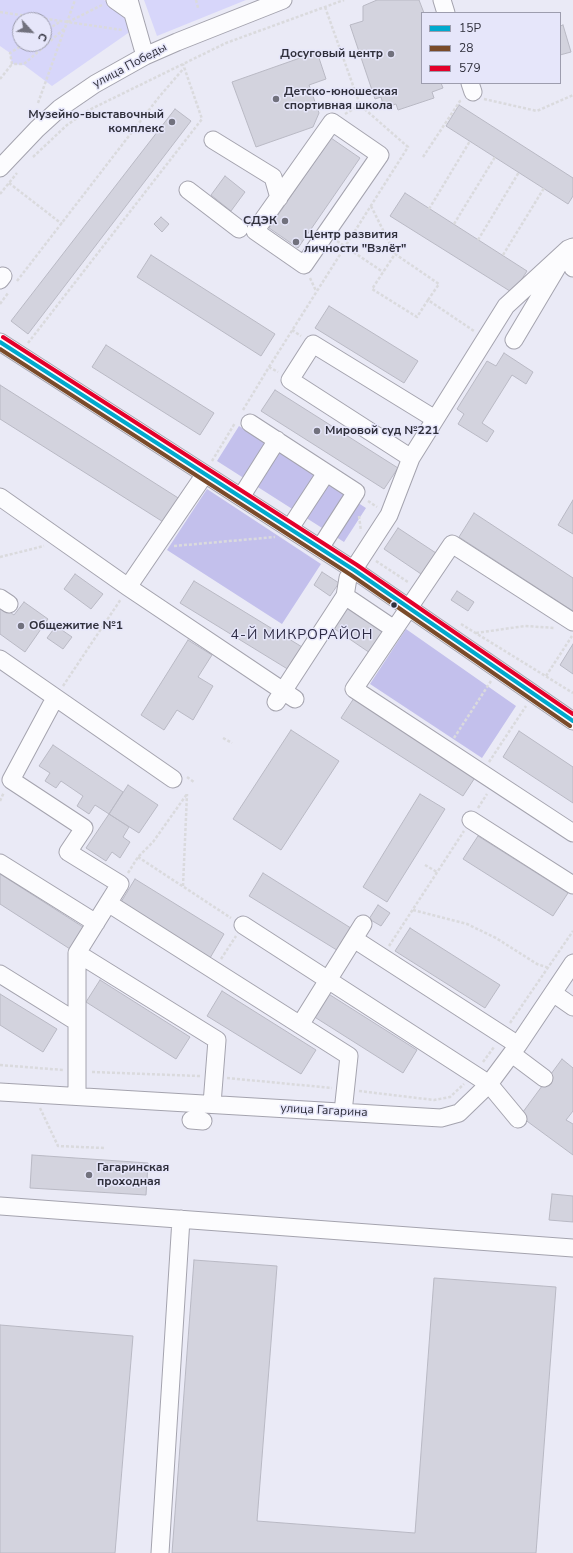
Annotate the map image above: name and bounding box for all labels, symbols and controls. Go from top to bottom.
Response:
north arrow [12,12,52,52]
legend [421,12,561,84]
text: 15Р [459,20,481,36]
text: С [34,30,51,44]
street label: улица Победы [91,40,169,92]
text: 28 [459,40,473,56]
place label: Досуговый центр [280,47,383,61]
marker: Досуговый центр [386,49,396,59]
text: 579 [459,60,481,76]
place label: Детско-юношеская спортивная школа [284,85,398,113]
marker: Детско-юношеская спортивная школа [271,94,281,104]
place label: Музейно-выставочный комплекс [28,108,164,136]
marker: Музейно-выставочный комплекс [167,117,177,127]
place label: СДЭК [243,214,277,228]
marker: СДЭК [280,216,290,226]
place label: Центр развития личности "Взлёт" [304,228,406,256]
marker: Центр развития личности "Взлёт" [291,237,301,247]
place label: Мировой суд №221 [325,424,439,438]
marker: Мировой суд №221 [312,426,322,436]
unlabelled marker [389,600,399,610]
place label: Общежитие №1 [29,619,123,633]
marker: Общежитие №1 [16,621,26,631]
district label: 4-Й МИКРОРАЙОН [231,628,373,644]
street label: улица Гагарина [280,1102,368,1120]
place label: Гагаринская проходная [97,1161,169,1189]
marker: Гагаринская проходная [84,1170,94,1180]

